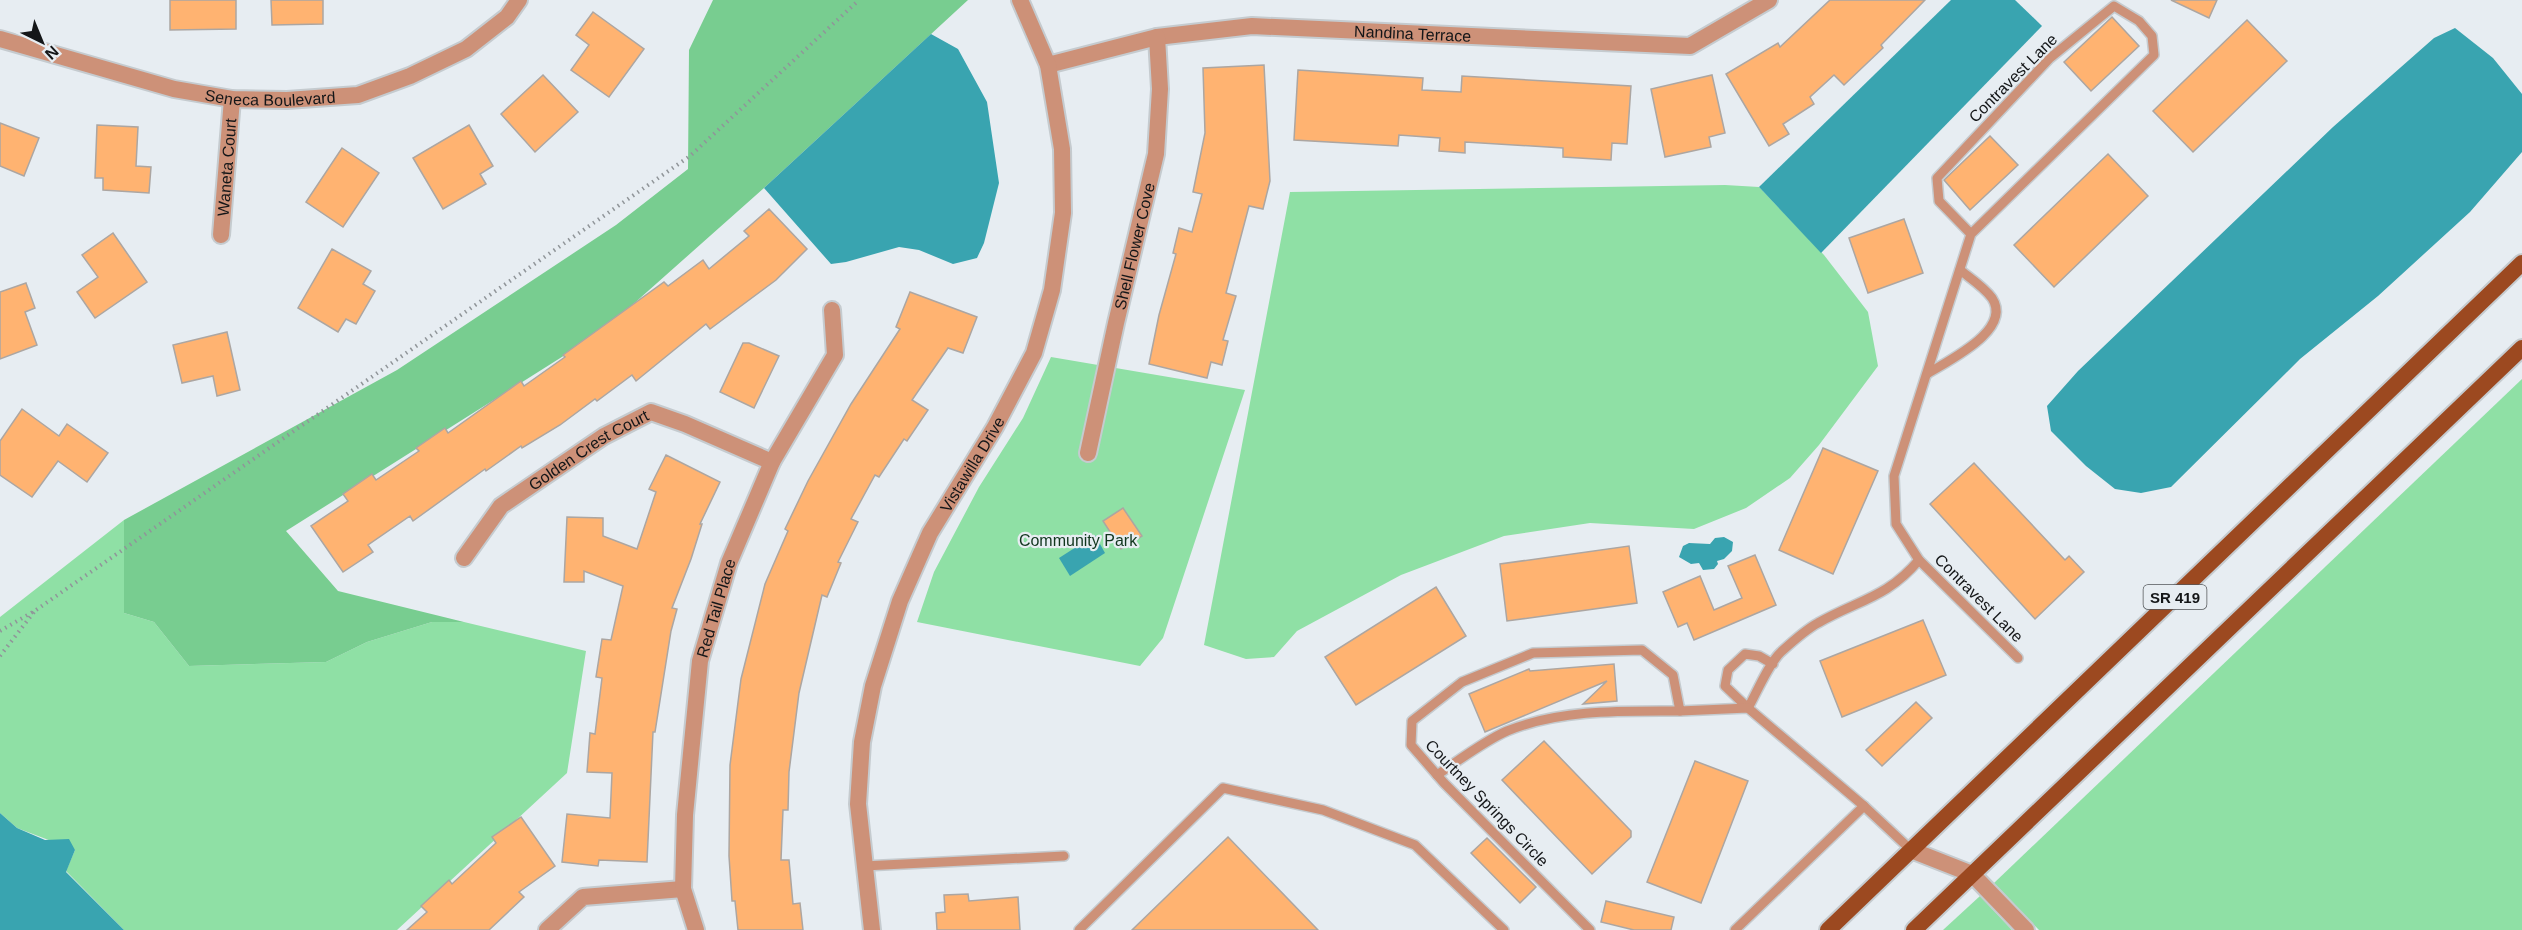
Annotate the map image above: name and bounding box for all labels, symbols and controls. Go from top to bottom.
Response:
north arrow [12,12,72,72]
street label: Nandina Terrace [1354,22,1472,45]
street label: Contravest Lane [1965,30,2061,126]
text: N [42,42,62,63]
street label: Seneca Boulevard [204,86,336,109]
street label: Waneta Court [214,117,239,217]
street label: Shell Flower Cove [1111,181,1157,311]
street label: Golden Crest Court [525,406,652,493]
street label: Vistawilla Drive [937,414,1007,515]
park label: Community Park [1019,532,1138,549]
street label: Contravest Lane [1931,550,2027,646]
street label: Red Tail Place [693,557,738,659]
road number: SR 419 [2144,585,2206,609]
street label: Courtney Springs Circle [1422,736,1552,870]

